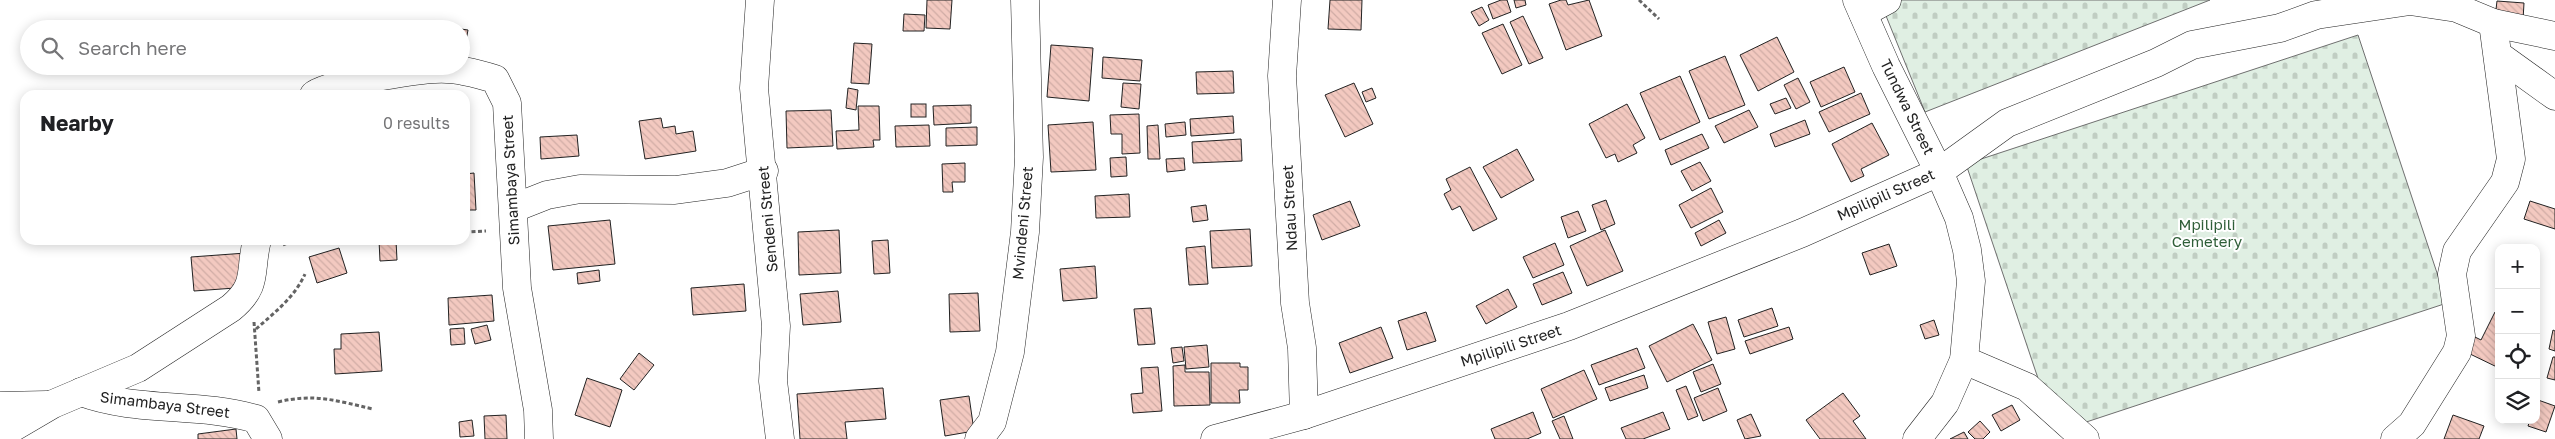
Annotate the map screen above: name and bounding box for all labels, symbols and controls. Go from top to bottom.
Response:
search box [20,20,470,75]
icon: search [38,34,66,62]
text: Search here [78,36,187,59]
street label: Tundwa Street [1877,56,1939,157]
text: Nearby [40,110,114,136]
text: 0 results [383,113,450,133]
street label: Simambaya Street [498,114,522,246]
street label: Ndau Street [1278,164,1300,252]
street label: Mpilipili Street [1834,164,1937,224]
street label: Sendeni Street [753,165,781,273]
street label: Mvindeni Street [1008,165,1036,280]
park label: Mpilipili Cemetery [2172,215,2243,250]
map controls [2495,244,2540,424]
button: + [2495,244,2540,289]
button: − [2495,289,2540,334]
street label: Mpilipili Street [1458,320,1563,370]
button: locate [2495,334,2540,379]
button: layers [2495,379,2540,424]
street label: Simambaya Street [99,387,231,421]

